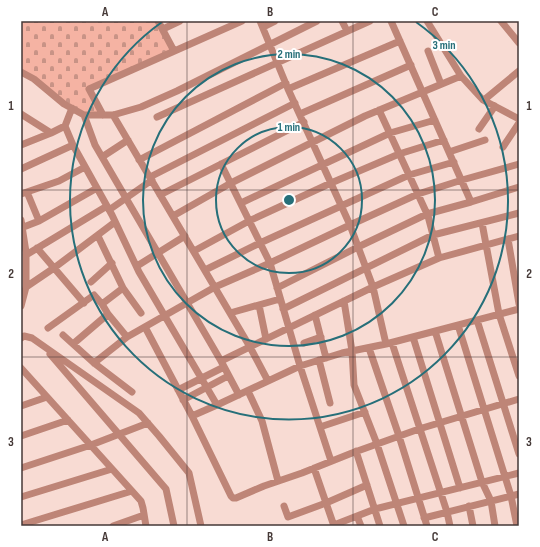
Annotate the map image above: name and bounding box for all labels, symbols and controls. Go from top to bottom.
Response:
text: A [101,4,109,20]
text: B [267,4,273,20]
text: C [432,4,439,20]
text: 3 min [433,38,455,53]
text: 2 min [278,47,300,62]
text: 1 [8,98,14,114]
text: 1 [526,98,532,114]
text: 1 min [278,120,300,135]
centre of rings [282,193,296,207]
text: 2 [8,266,14,282]
text: 2 [526,266,532,282]
text: 3 [8,434,14,450]
text: 3 [526,434,532,450]
text: A [101,529,109,545]
text: B [267,529,273,545]
text: C [432,529,439,545]

